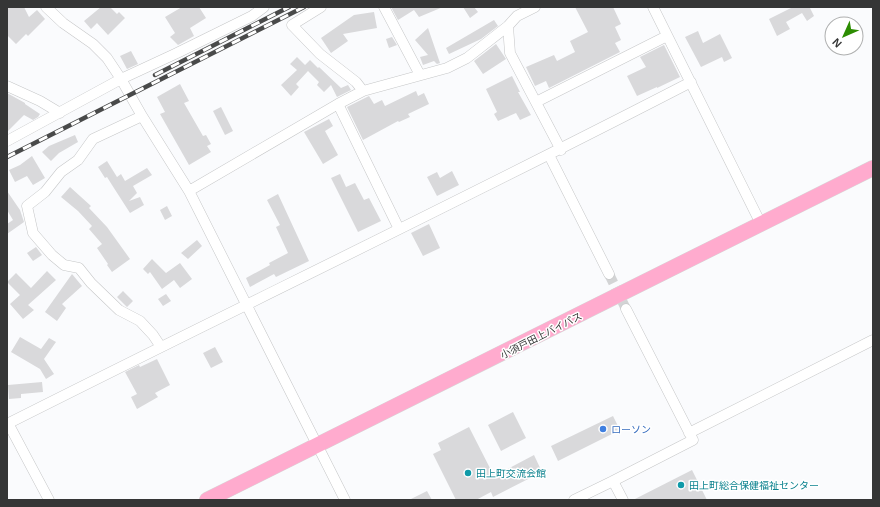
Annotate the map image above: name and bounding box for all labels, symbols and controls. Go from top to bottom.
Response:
north arrow [824,16,864,56]
text: N [830,36,844,50]
street label: 小須戸田上バイパス [499,310,584,361]
marker: ローソン [598,424,608,434]
place label: ローソン [611,424,651,435]
marker: 田上町交流会館 [463,468,473,478]
place label: 田上町交流会館 [476,468,546,479]
marker: 田上町総合保健福祉センター [676,480,686,490]
place label: 田上町総合保健福祉センター [689,480,819,491]

